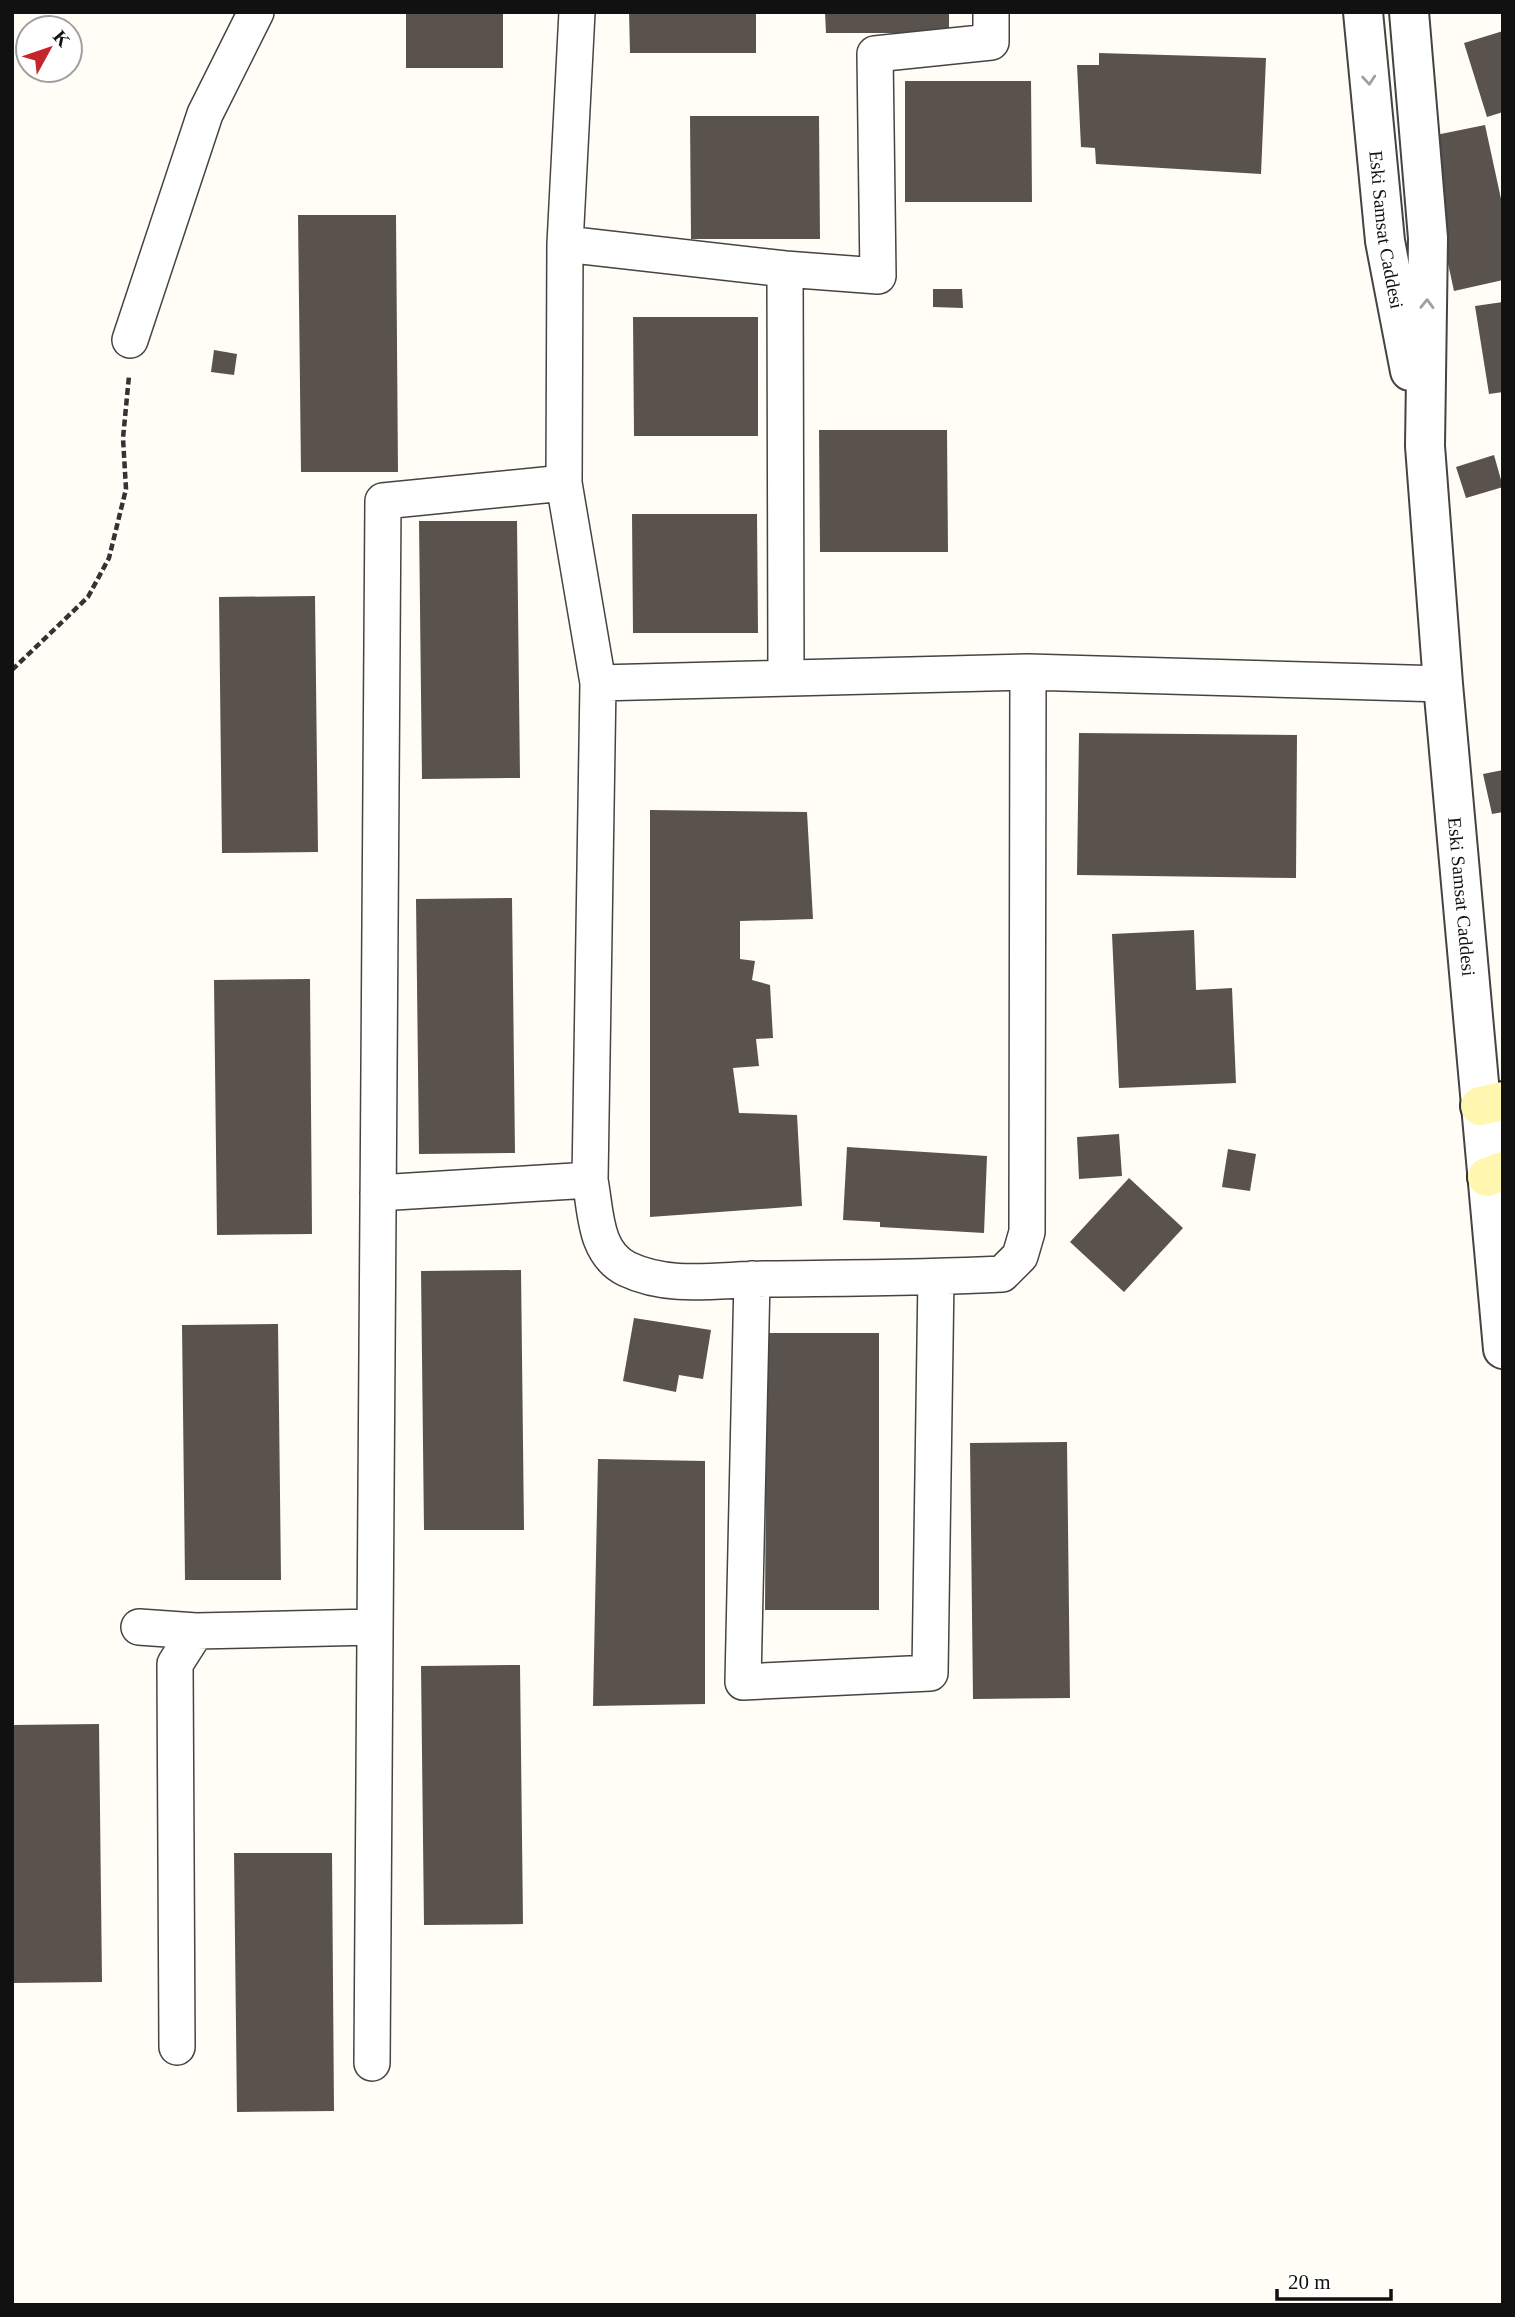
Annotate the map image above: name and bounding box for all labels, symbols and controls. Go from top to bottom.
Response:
north arrow [14,14,84,84]
text: K [49,26,75,51]
one-way arrow [1362,74,1377,86]
street label: Eski Samsat Caddesi [1365,150,1408,311]
one-way arrow [1419,298,1435,309]
street label: Eski Samsat Caddesi [1444,816,1479,977]
scale bar [1277,2258,1391,2302]
text: 20 m [1288,2270,1331,2294]

